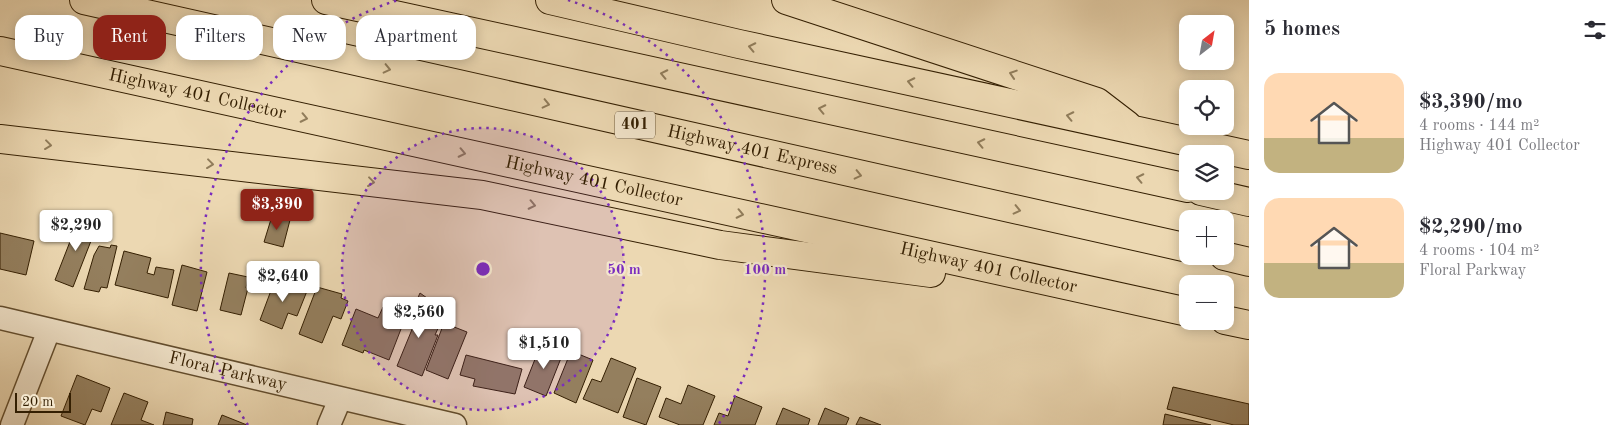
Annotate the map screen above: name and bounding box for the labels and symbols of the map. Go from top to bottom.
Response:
north arrow [1179,15,1234,70]
one-way arrow [748,42,757,53]
one-way arrow [383,63,392,74]
street label: Highway 401 Collector [107,66,288,123]
one-way arrow [659,69,668,80]
one-way arrow [1009,70,1017,80]
one-way arrow [907,77,916,88]
one-way arrow [541,98,550,109]
one-way arrow [818,104,827,115]
one-way arrow [1066,111,1074,122]
road number: 401 [615,112,655,138]
one-way arrow [299,113,308,123]
street label: Highway 401 Express [665,122,839,178]
one-way arrow [977,138,986,149]
one-way arrow [45,139,53,150]
one-way arrow [458,148,467,158]
street label: Highway 401 Collector [503,153,685,210]
one-way arrow [206,158,214,169]
one-way arrow [853,169,862,180]
one-way arrow [1135,173,1144,184]
one-way arrow [368,176,376,187]
pin: $3,390 [236,188,318,231]
one-way arrow [528,200,536,210]
one-way arrow [1012,204,1021,215]
one-way arrow [735,209,744,219]
pin: $2,290 [35,210,117,252]
street label: Highway 401 Collector [898,240,1079,297]
pin: $2,640 [242,260,324,303]
centre of rings [474,260,492,278]
text: 50 m [607,263,641,278]
text: 100 m [744,263,786,278]
pin: $2,560 [378,296,460,339]
pin: $1,510 [503,328,585,370]
street label: Floral Parkway [167,349,289,394]
scale bar [15,390,71,413]

